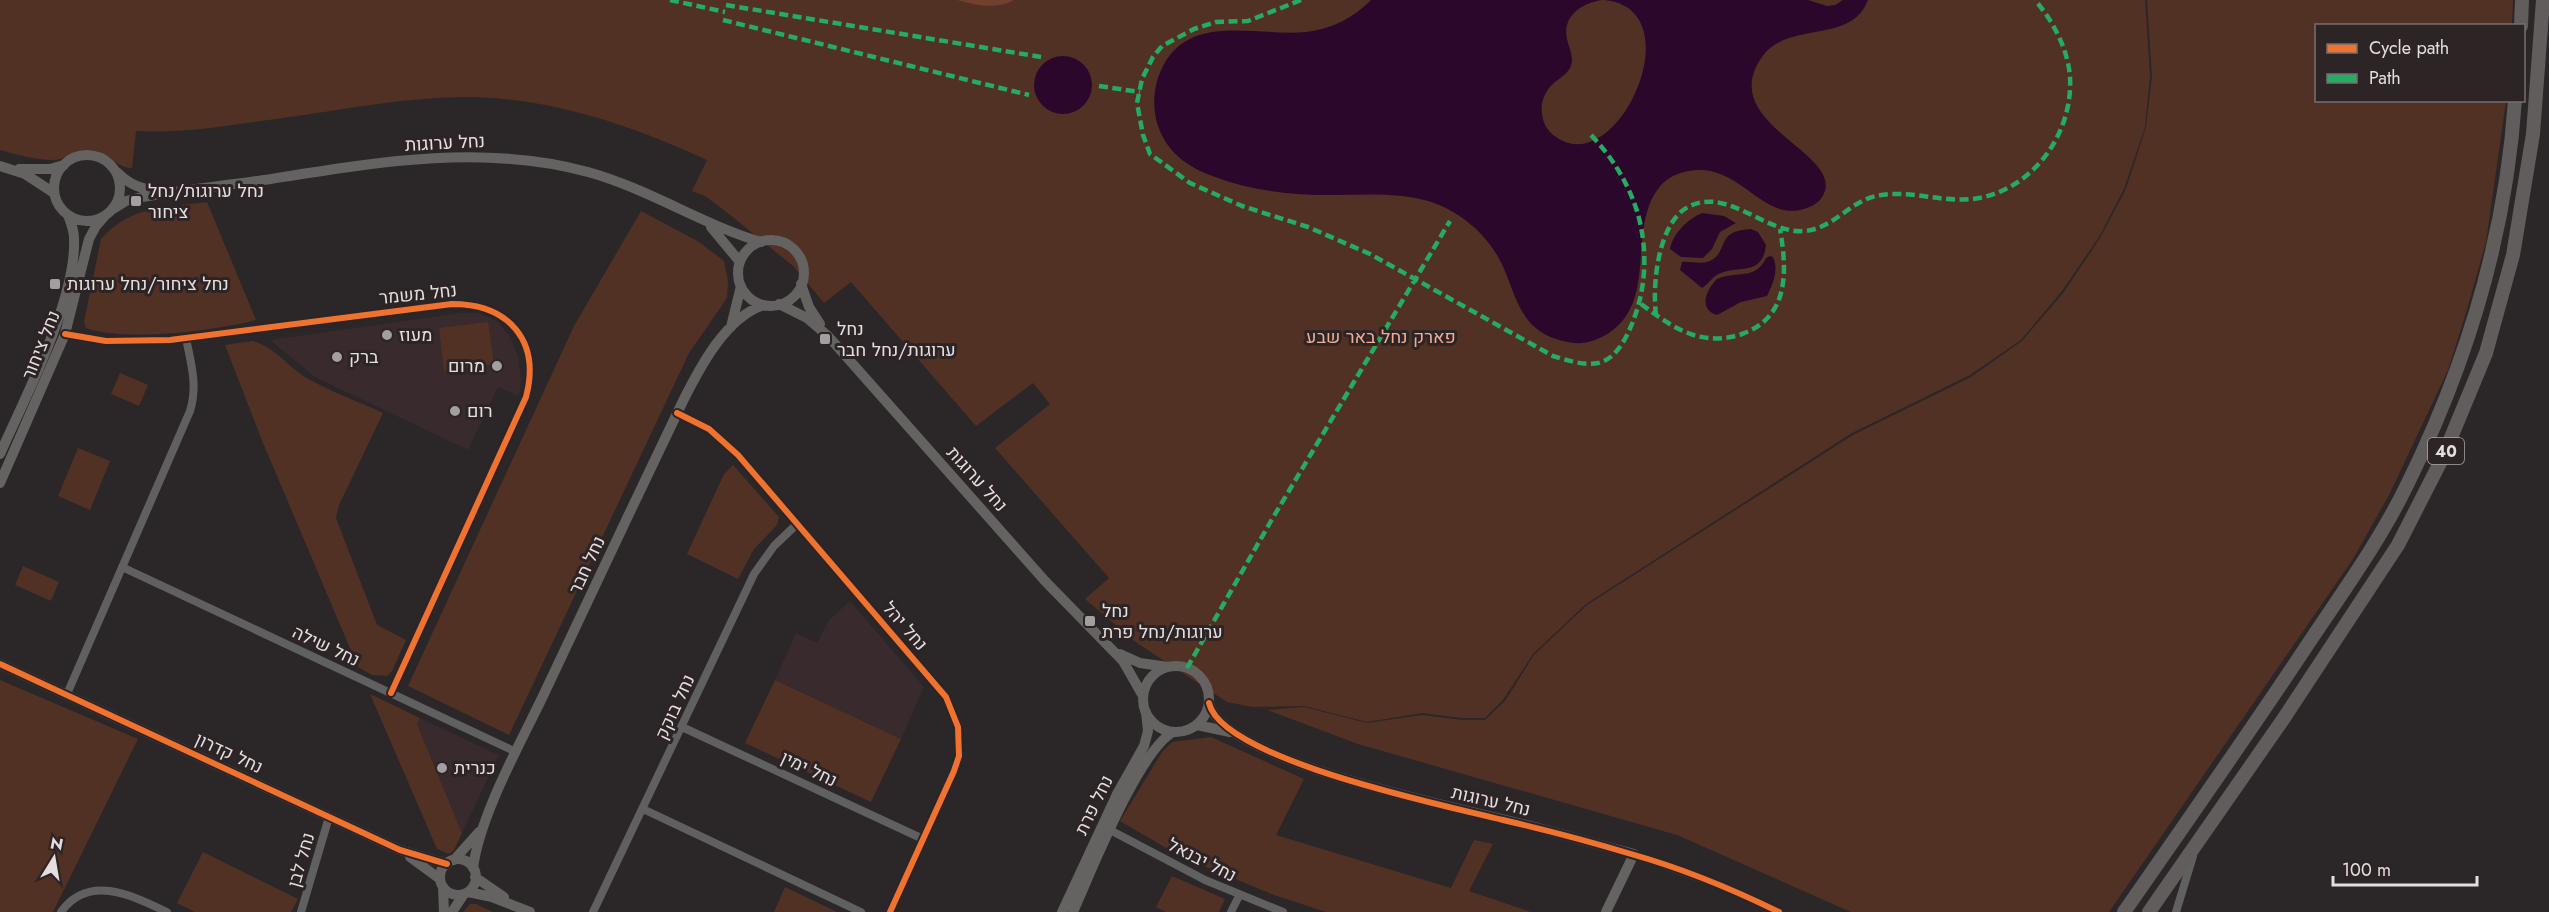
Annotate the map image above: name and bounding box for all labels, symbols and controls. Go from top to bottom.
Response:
legend [2315,24,2525,102]
text: Cycle path [2369,35,2449,61]
text: Path [2369,65,2401,91]
street label: נחל ערוגות [404,128,486,158]
place label: נחל ערוגות/נחל ציחור [148,178,264,225]
marker: נחל ערוגות/נחל ציחור [129,194,143,208]
place label: נחל ציחור/נחל ערוגות [67,271,229,297]
marker: נחל ציחור/נחל ערוגות [48,277,62,291]
street label: נחל משמר [378,277,458,311]
street label: נחל ציחור [15,307,67,383]
place label: נחל ערוגות/נחל חבר [837,316,956,363]
place label: מעוז [399,322,433,348]
park label: פארק נחל באר שבע [1306,324,1456,350]
marker: מעוז [380,328,394,342]
marker: נחל ערוגות/נחל חבר [818,332,832,346]
place label: ברק [349,344,379,370]
marker: ברק [330,350,344,364]
place label: מרום [448,353,485,379]
marker: מרום [490,359,504,373]
place label: רום [467,398,493,424]
marker: רום [448,404,462,418]
road number: 40 [2428,438,2464,464]
street label: נחל ערוגות [941,441,1013,517]
street label: נחל חבר [562,532,612,598]
street label: נחל יהל [876,596,934,656]
place label: נחל ערוגות/נחל פרת [1102,598,1223,645]
marker: נחל ערוגות/נחל פרת [1083,614,1097,628]
street label: נחל שילה [288,619,364,673]
street label: נחל בוקק [649,670,701,744]
street label: נחל קדרון [191,726,267,780]
street label: נחל ימין [777,745,841,793]
place label: כנרית [454,755,496,781]
marker: כנרית [435,761,449,775]
street label: נחל פרת [1068,771,1120,839]
street label: נחל ערוגות [1449,779,1533,823]
north arrow [24,828,84,888]
street label: נחל לבן [281,830,321,890]
text: N [48,831,65,856]
street label: נחל יבנאל [1163,832,1241,888]
scale bar [2333,849,2477,887]
text: 100 m [2342,857,2391,883]

